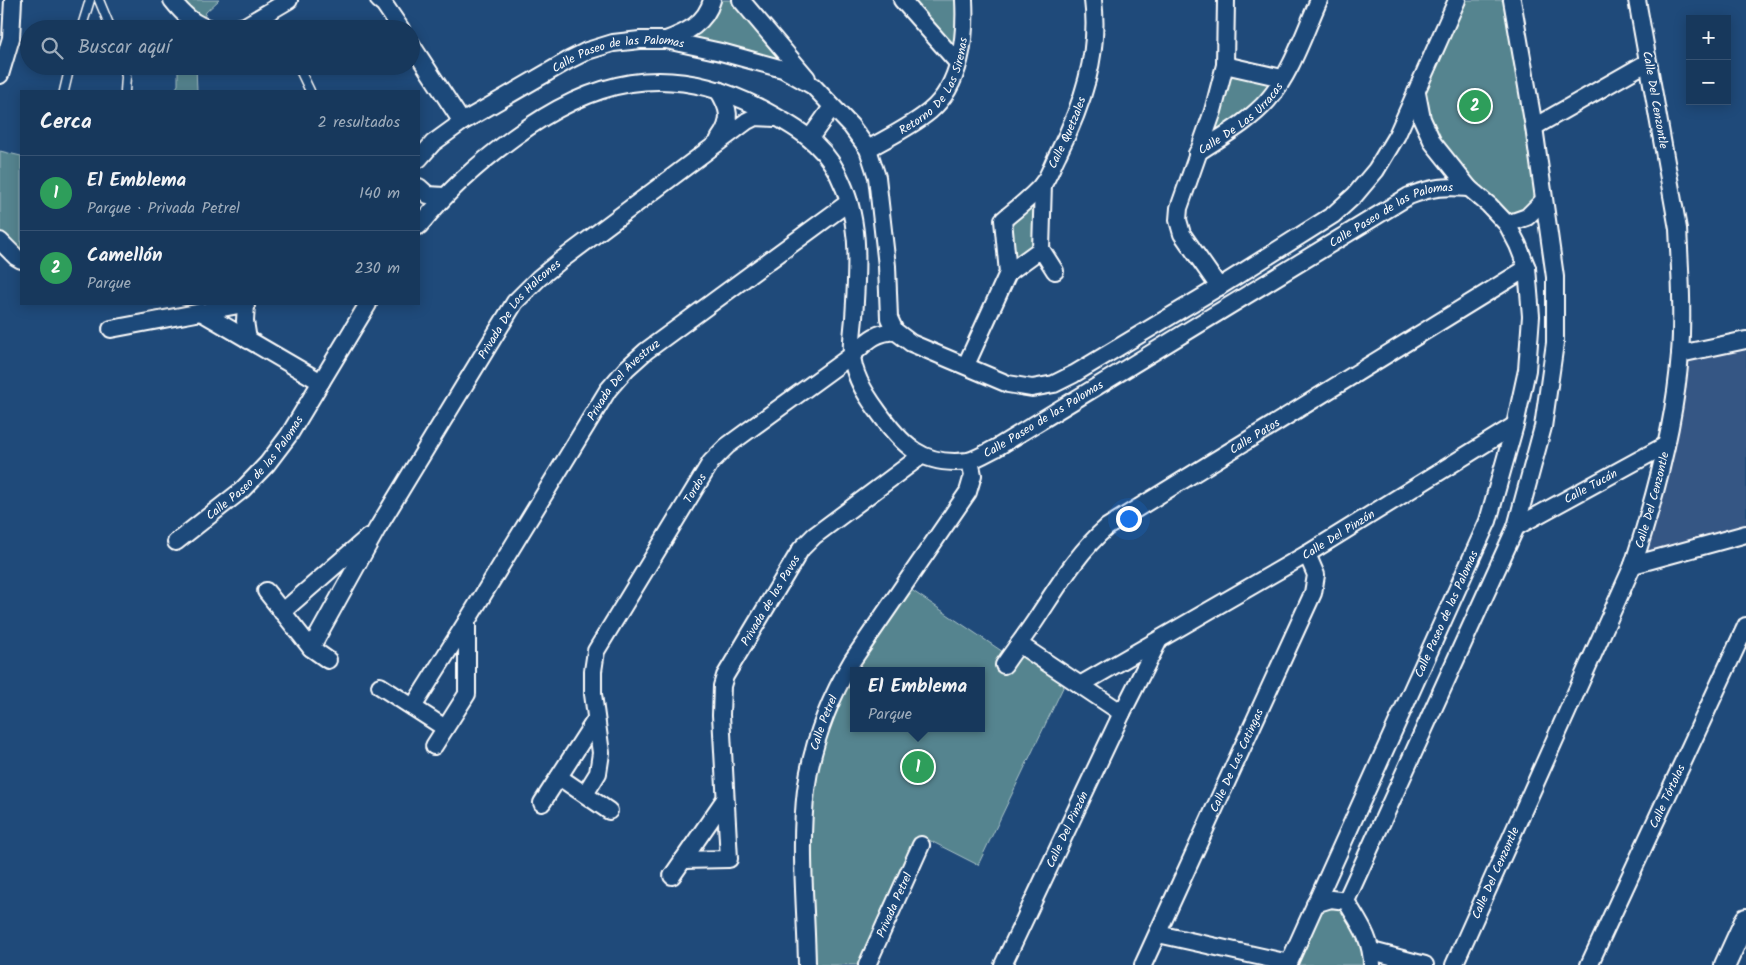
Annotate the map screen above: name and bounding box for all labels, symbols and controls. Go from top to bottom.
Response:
map controls [1686,15,1731,105]
button: + [1686,15,1731,60]
search box [20,20,420,75]
street label: Calle Paseo de las Palomas [548,30,686,78]
text: Buscar aquí [78,33,170,63]
icon: search [38,34,66,62]
street label: Retorno De Las Sirenas [895,36,973,139]
street label: Calle Del Cenzontle [1637,50,1673,151]
button: − [1686,60,1731,105]
street label: Calle De Las Urracas [1194,79,1288,159]
pin: 2 [1459,87,1491,125]
street label: Calle Quetzales [1043,94,1091,172]
text: Cerca [40,106,92,139]
text: 2 resultados [318,110,400,135]
text: El Emblema [87,166,186,196]
street label: Calle Paseo de las Palomas [1325,178,1453,252]
text: 1 [54,181,58,206]
text: 140 m [359,181,400,206]
text: Parque · Privada Petrel [87,196,240,221]
text: Camellón [87,241,162,271]
street label: Privada De Los Halcones [473,254,565,363]
text: 2 [51,256,61,281]
text: 230 m [354,256,400,281]
text: Parque [87,271,131,296]
street label: Privada Del Avestruz [582,334,664,424]
street label: Calle Paseo de las Palomas [980,375,1107,463]
street label: Calle Paseo de las Palomas [202,412,308,525]
street label: Calle Patos [1226,413,1284,459]
street label: Calle Del Cenzontle [1630,449,1674,551]
street label: Calle Tucán [1560,464,1621,509]
street label: Tordos [678,470,711,507]
street label: Calle Del Pinzón [1298,505,1379,564]
your location [1116,506,1142,532]
street label: Calle Paseo de las Palomas [1409,547,1483,681]
street label: Privada de los Pavos [736,551,805,649]
popup [850,667,985,732]
text: El Emblema [868,672,967,702]
street label: Calle Petrel [805,692,843,753]
text: Parque [868,702,912,727]
street label: Calle De Las Cotingas [1205,705,1268,815]
pin: 1 [902,748,934,786]
street label: Calle Tórtolas [1644,761,1690,831]
street label: Calle Del Pinzón [1041,788,1093,871]
street label: Calle Del Cenzontle [1466,823,1524,922]
street label: Privada Petrel [871,869,917,940]

